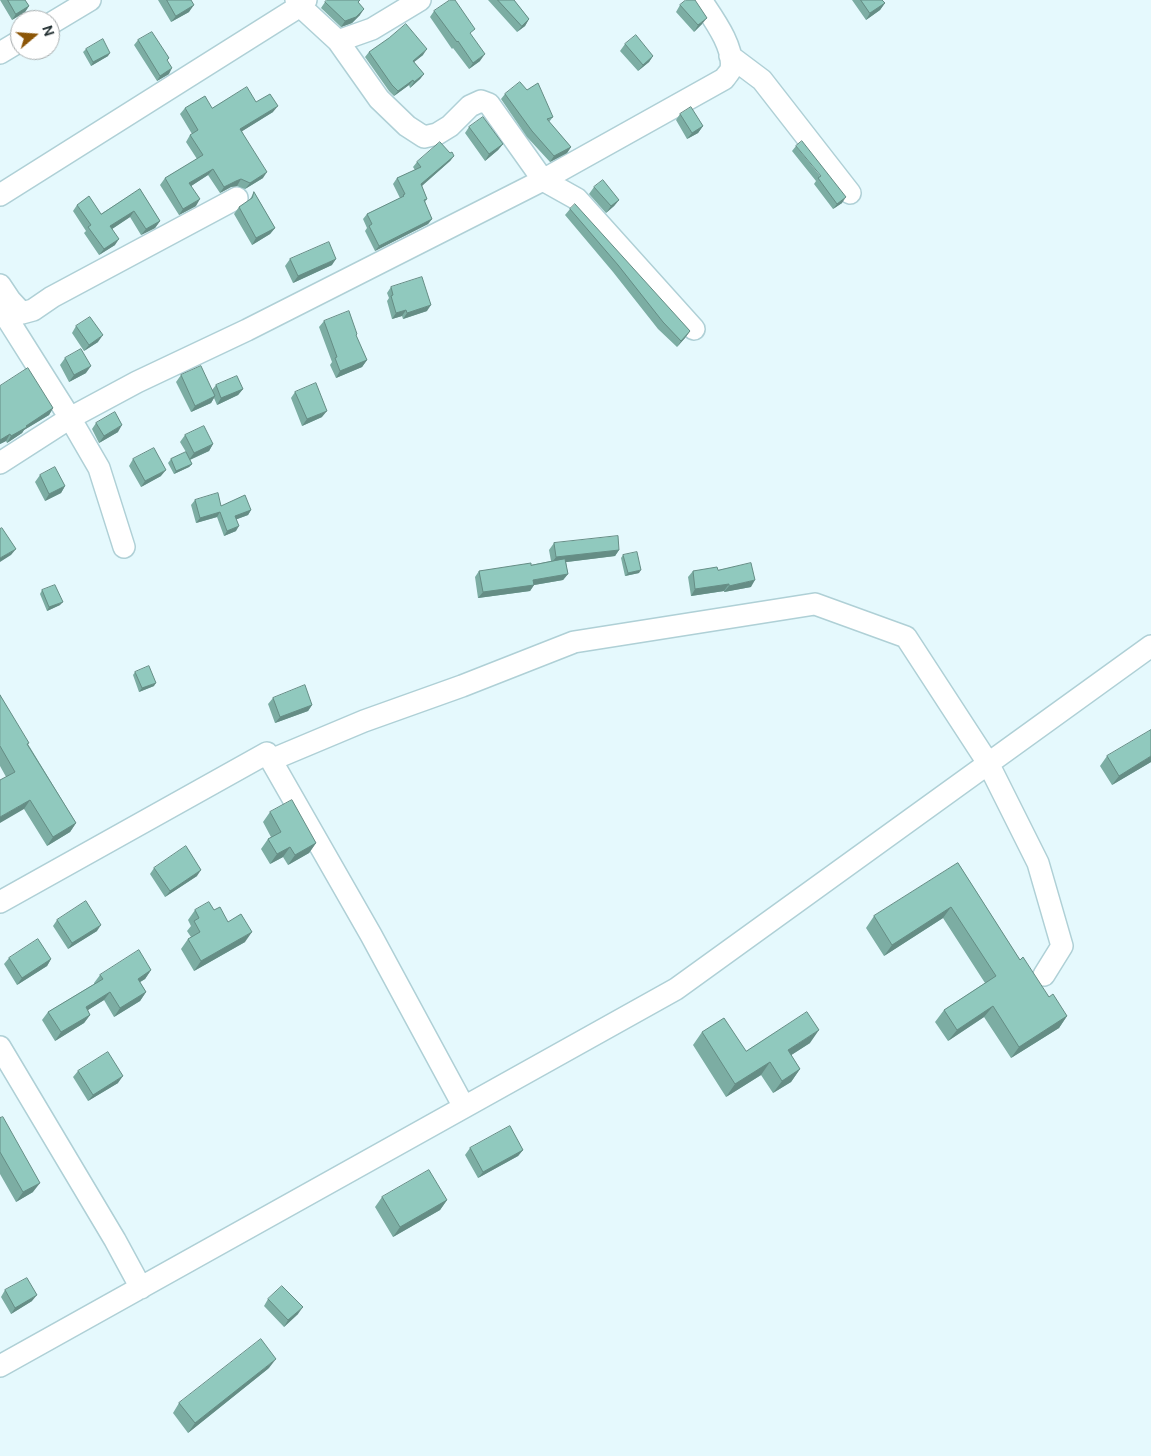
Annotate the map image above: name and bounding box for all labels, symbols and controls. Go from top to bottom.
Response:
north arrow [10,10,60,60]
text: N [38,23,58,38]

